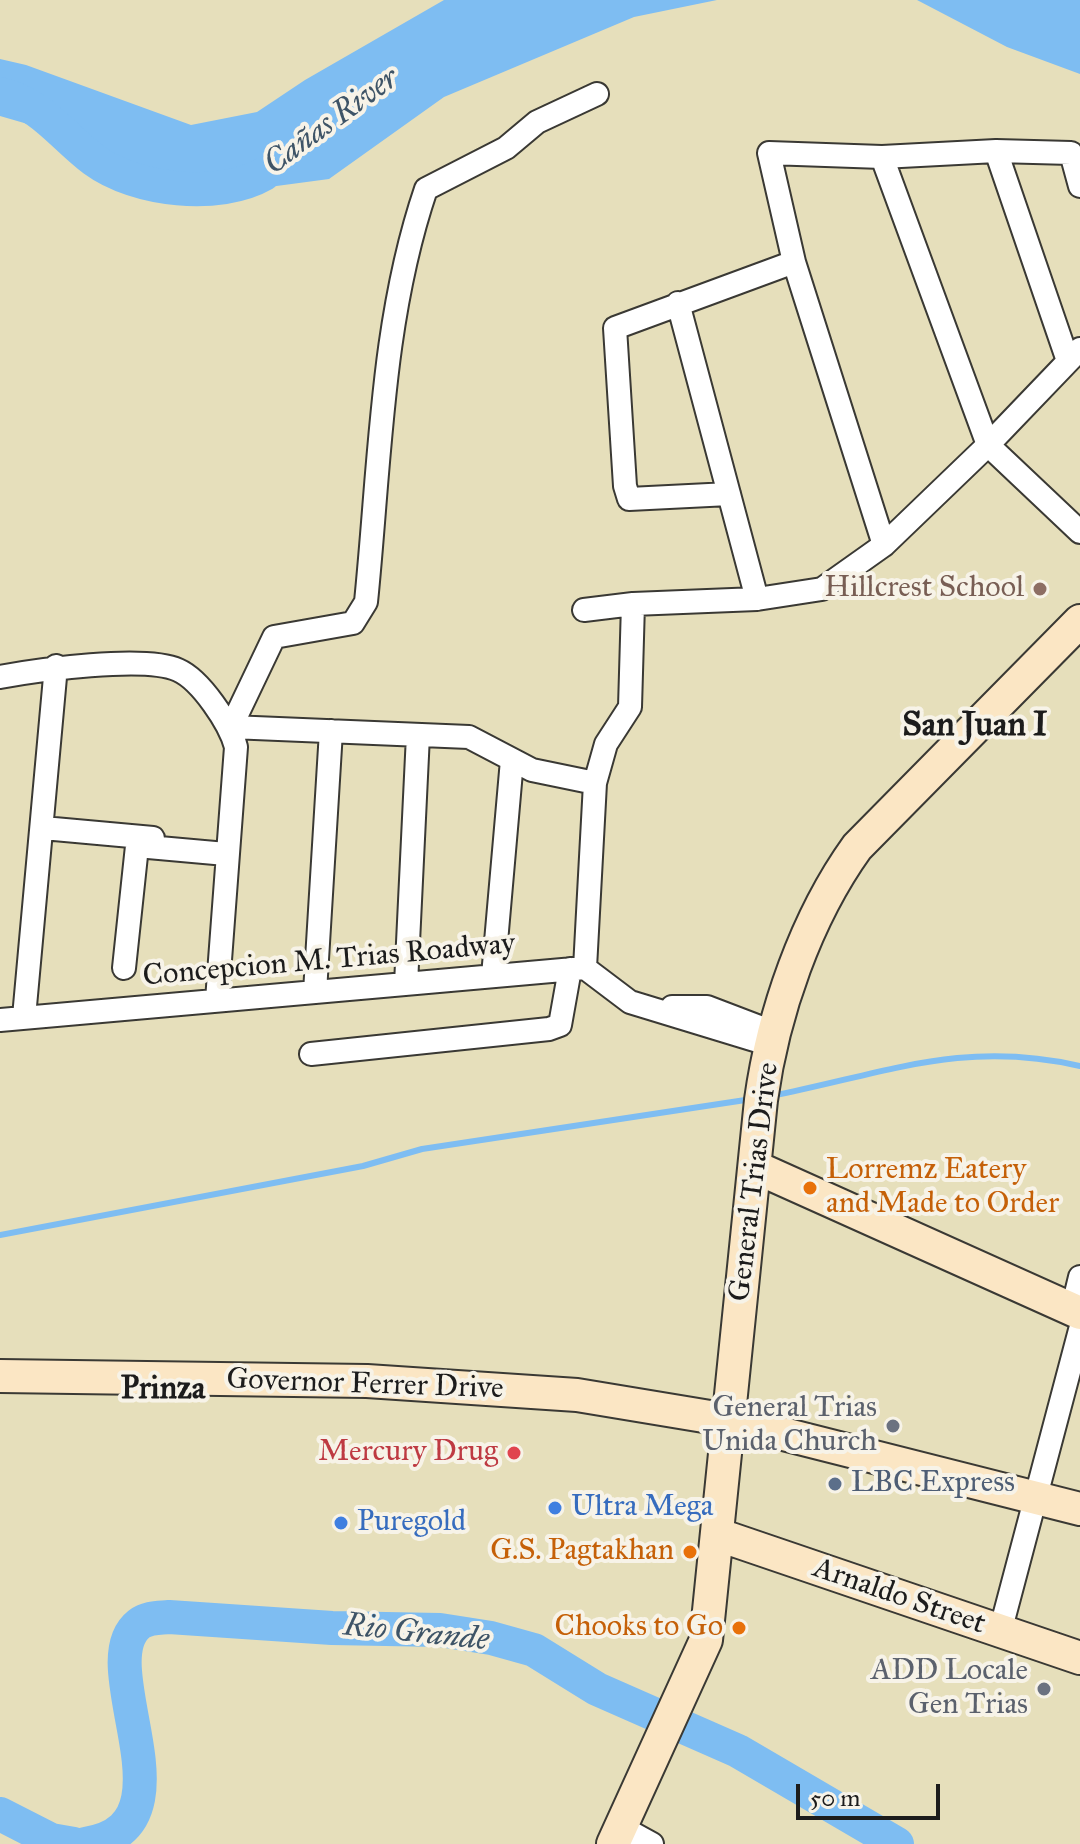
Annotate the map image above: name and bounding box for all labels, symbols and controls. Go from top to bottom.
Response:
water label: Cañas River [257,60,407,184]
place label: Hillcrest School [824,571,1024,607]
marker: Hillcrest School [1031,580,1049,598]
district label: San Juan I [902,707,1048,747]
street label: Concepcion M. Trias Roadway [141,927,517,995]
street label: General Trias Drive [722,1060,788,1304]
place label: Lorremz Eatery and Made to Order [826,1153,1059,1224]
marker: Lorremz Eatery and Made to Order [801,1179,819,1197]
street label: Governor Ferrer Drive [226,1362,504,1408]
district label: Prinza [121,1371,205,1409]
place label: General Trias Unida Church [702,1391,877,1462]
marker: General Trias Unida Church [884,1417,902,1435]
place label: Mercury Drug [318,1435,498,1471]
marker: Mercury Drug [505,1444,523,1462]
place label: LBC Express [851,1466,1015,1502]
marker: LBC Express [826,1475,844,1493]
place label: Ultra Mega [571,1490,713,1526]
marker: Ultra Mega [546,1499,564,1517]
place label: Puregold [357,1505,466,1541]
marker: Puregold [332,1514,350,1532]
place label: G.S. Pagtakhan [490,1534,674,1570]
marker: G.S. Pagtakhan [681,1543,699,1561]
street label: Arnaldo Street [808,1551,990,1643]
water label: Rio Grande [342,1607,490,1661]
place label: Chooks to Go [554,1610,723,1646]
marker: Chooks to Go [730,1619,748,1637]
place label: ADD Locale Gen Trias [871,1654,1028,1724]
marker: ADD Locale Gen Trias [1035,1680,1053,1698]
scale bar [800,1768,944,1818]
text: 50 m [810,1783,860,1813]

